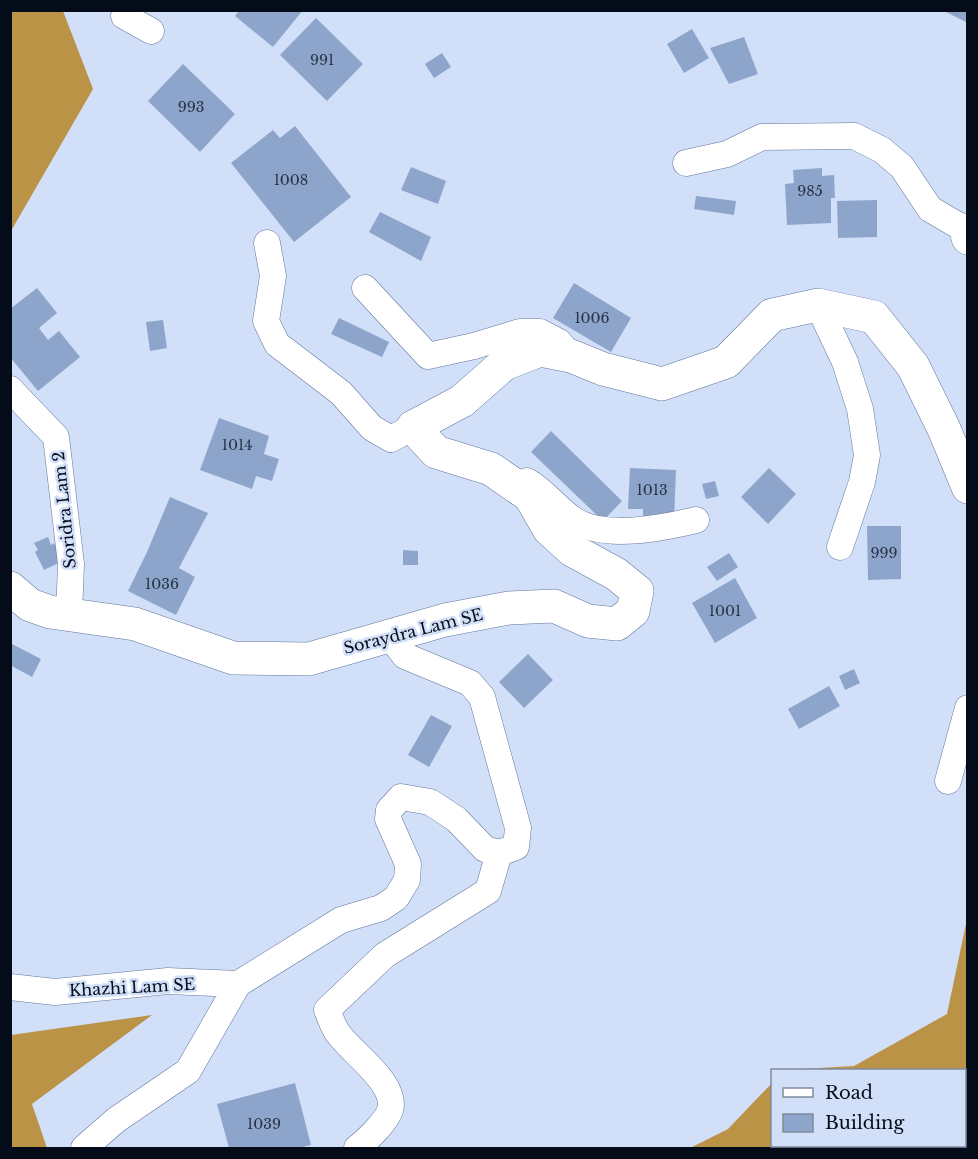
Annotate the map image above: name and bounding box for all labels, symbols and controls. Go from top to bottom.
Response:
house number: 991 [310,51,334,69]
house number: 993 [178,98,204,116]
house number: 1008 [274,171,308,189]
house number: 985 [797,182,823,200]
house number: 1006 [574,309,610,327]
house number: 1014 [222,436,252,454]
street label: Soridra Lam 2 [48,450,80,570]
house number: 1013 [636,481,668,499]
house number: 999 [870,544,898,562]
house number: 1036 [145,575,179,593]
house number: 1001 [709,602,741,620]
street label: Soraydra Lam SE [341,604,485,658]
street label: Khazhi Lam SE [68,974,196,1000]
legend [771,1069,966,1147]
text: Road [825,1082,873,1104]
text: Building [825,1112,904,1134]
house number: 1039 [247,1115,281,1133]

